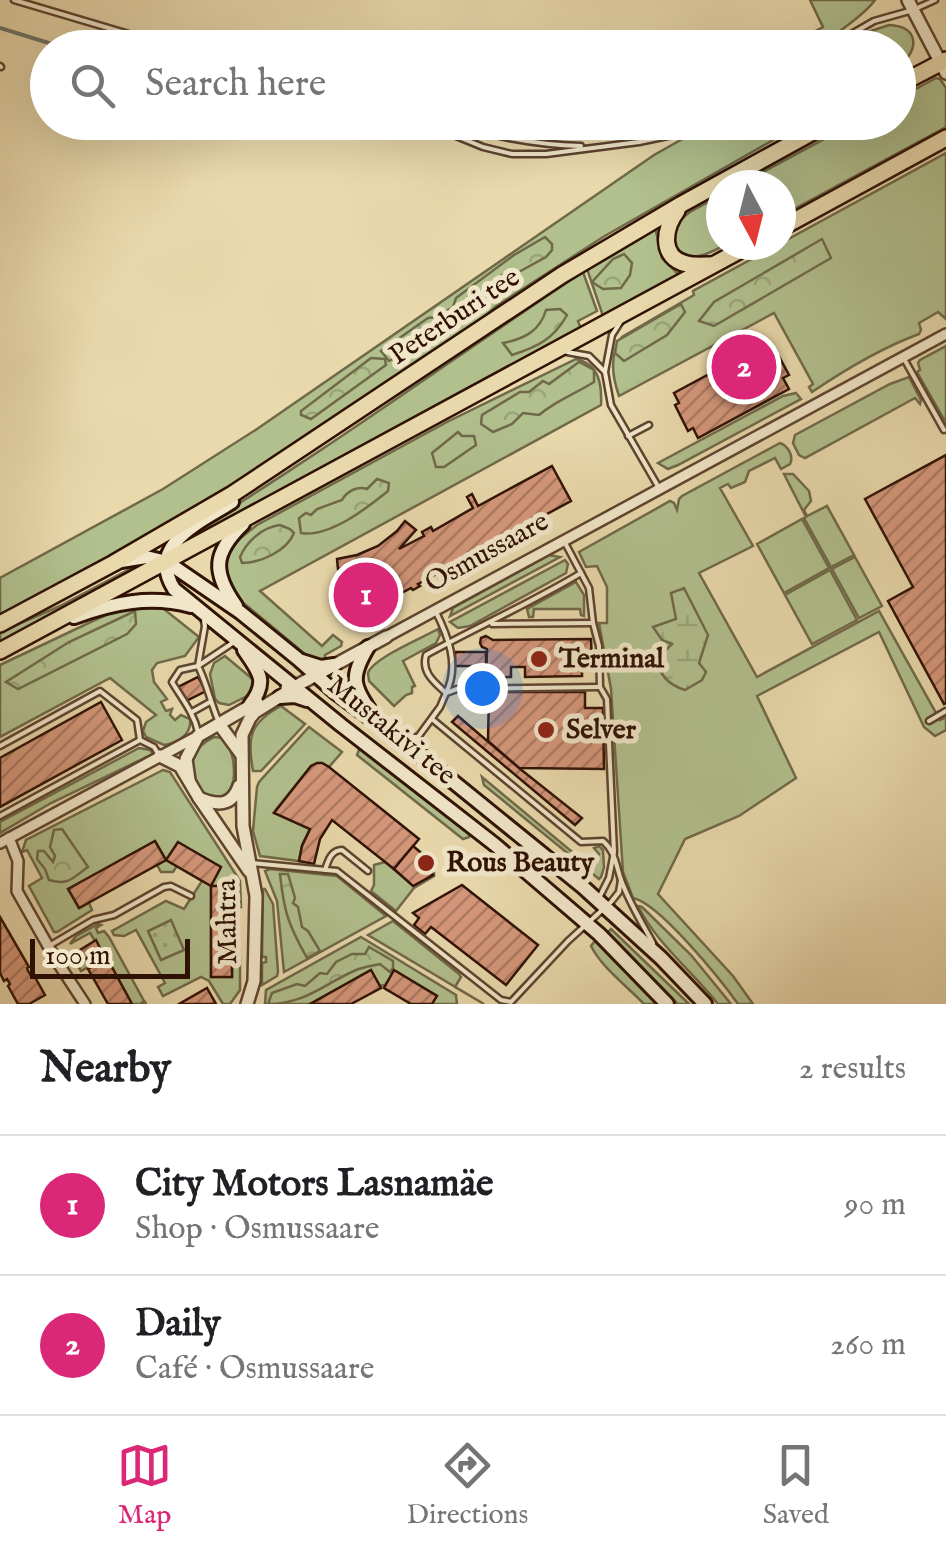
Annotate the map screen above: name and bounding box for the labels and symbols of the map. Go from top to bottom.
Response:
north arrow [706,170,796,260]
street label: Peterburi tee [383,260,527,373]
pin: 2 [712,330,776,404]
street label: Osmussaare [419,505,555,601]
pin: 1 [334,558,398,632]
place label: Terminal [558,642,665,677]
marker: Terminal [528,648,550,670]
your location [457,663,508,714]
street label: Mustakivi tee [319,668,463,794]
place label: Selver [566,713,637,748]
marker: Selver [535,719,557,741]
place label: Rous Beauty [446,846,595,881]
marker: Rous Beauty [415,852,437,874]
street label: Mahtra [210,878,246,965]
scale bar [30,934,190,978]

